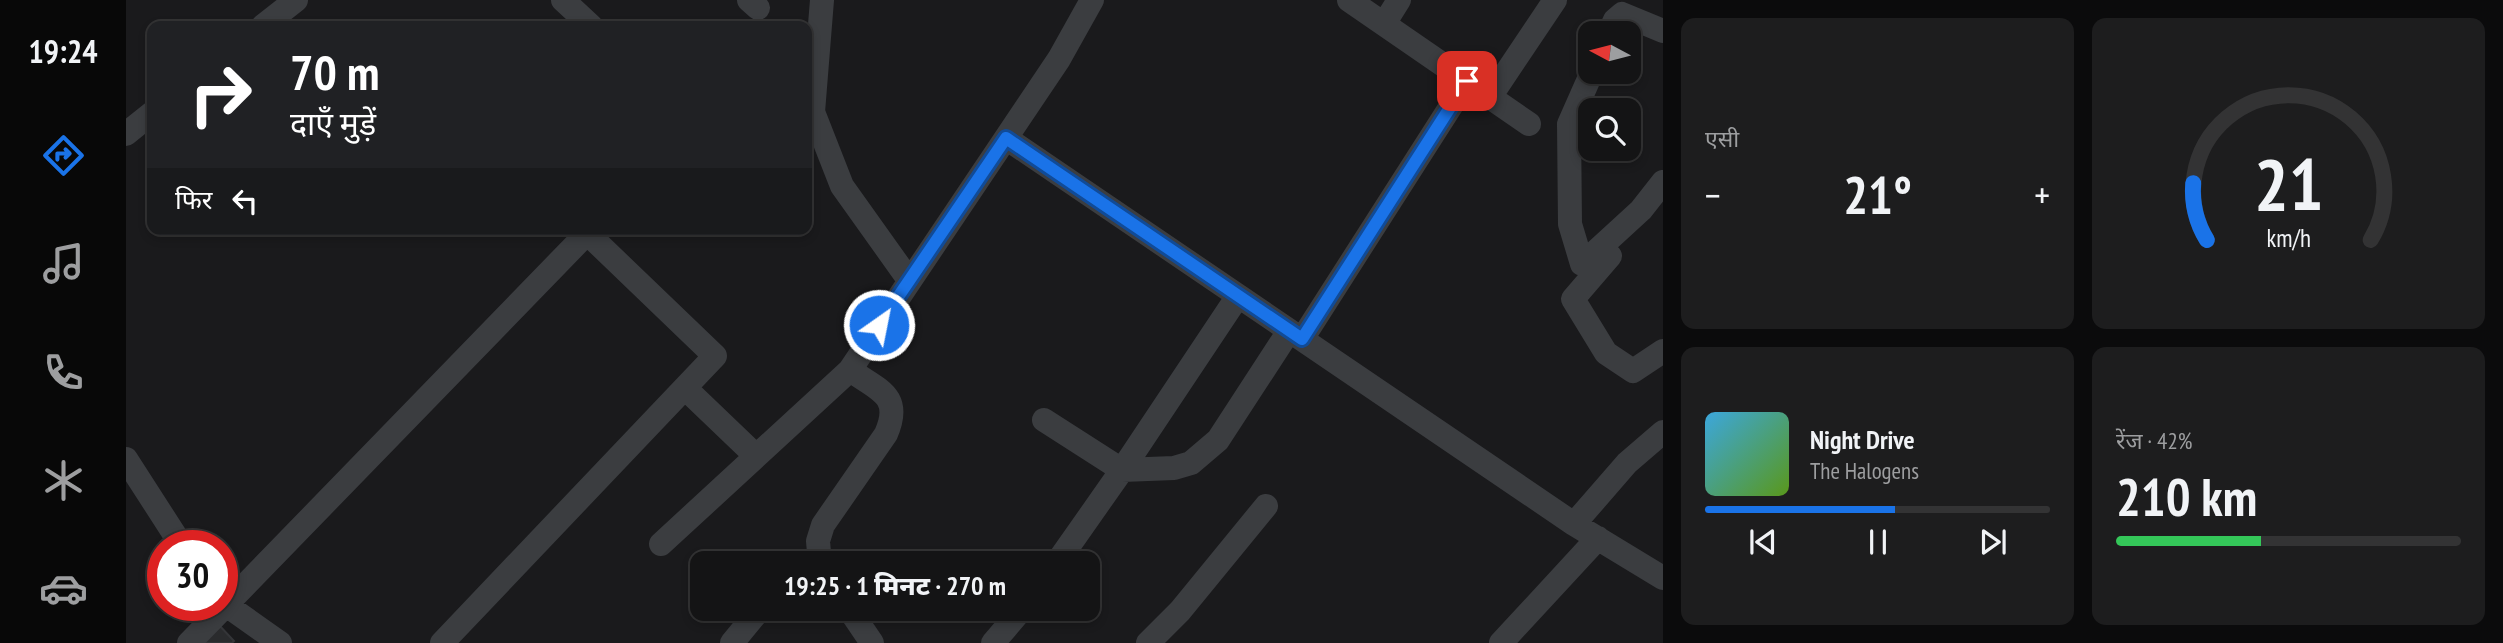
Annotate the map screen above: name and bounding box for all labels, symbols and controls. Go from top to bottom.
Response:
north arrow [1578,21,1642,84]
map controls [1578,21,1641,161]
text: 19:24 [28,30,98,72]
text: 70 m [290,40,379,104]
icon: right [175,49,266,140]
pin [1437,51,1497,111]
icon: arrive [1448,62,1486,100]
button: search [1578,98,1641,161]
text: दाएँ मुड़ें [290,102,376,144]
text: एसी [1705,124,1739,153]
icon: directions [39,131,88,180]
text: 21 [2254,136,2323,230]
text: 21° [1843,161,1912,228]
text: − [1705,170,1721,219]
text: + [2034,170,2050,219]
icon: left [226,182,264,220]
text: फिर [175,183,212,216]
text: km/h [2266,221,2311,253]
icon: music [39,239,88,288]
position arrow [842,288,916,362]
icon: phone [39,348,88,397]
text: Night Drive [1810,423,1915,456]
text: रेंज · 42% [2116,426,2192,455]
icon: climate [39,456,88,505]
text: The Halogens [1810,456,1919,485]
text: 210 km [2116,463,2257,530]
icon: previous [1744,523,1782,561]
icon: pause [1859,523,1897,561]
icon: next [1974,523,2012,561]
speed limit sign: 30 [147,530,238,621]
icon: car [39,564,88,613]
text: 19:25 · 1 मिनट · 270 m [784,569,1006,602]

